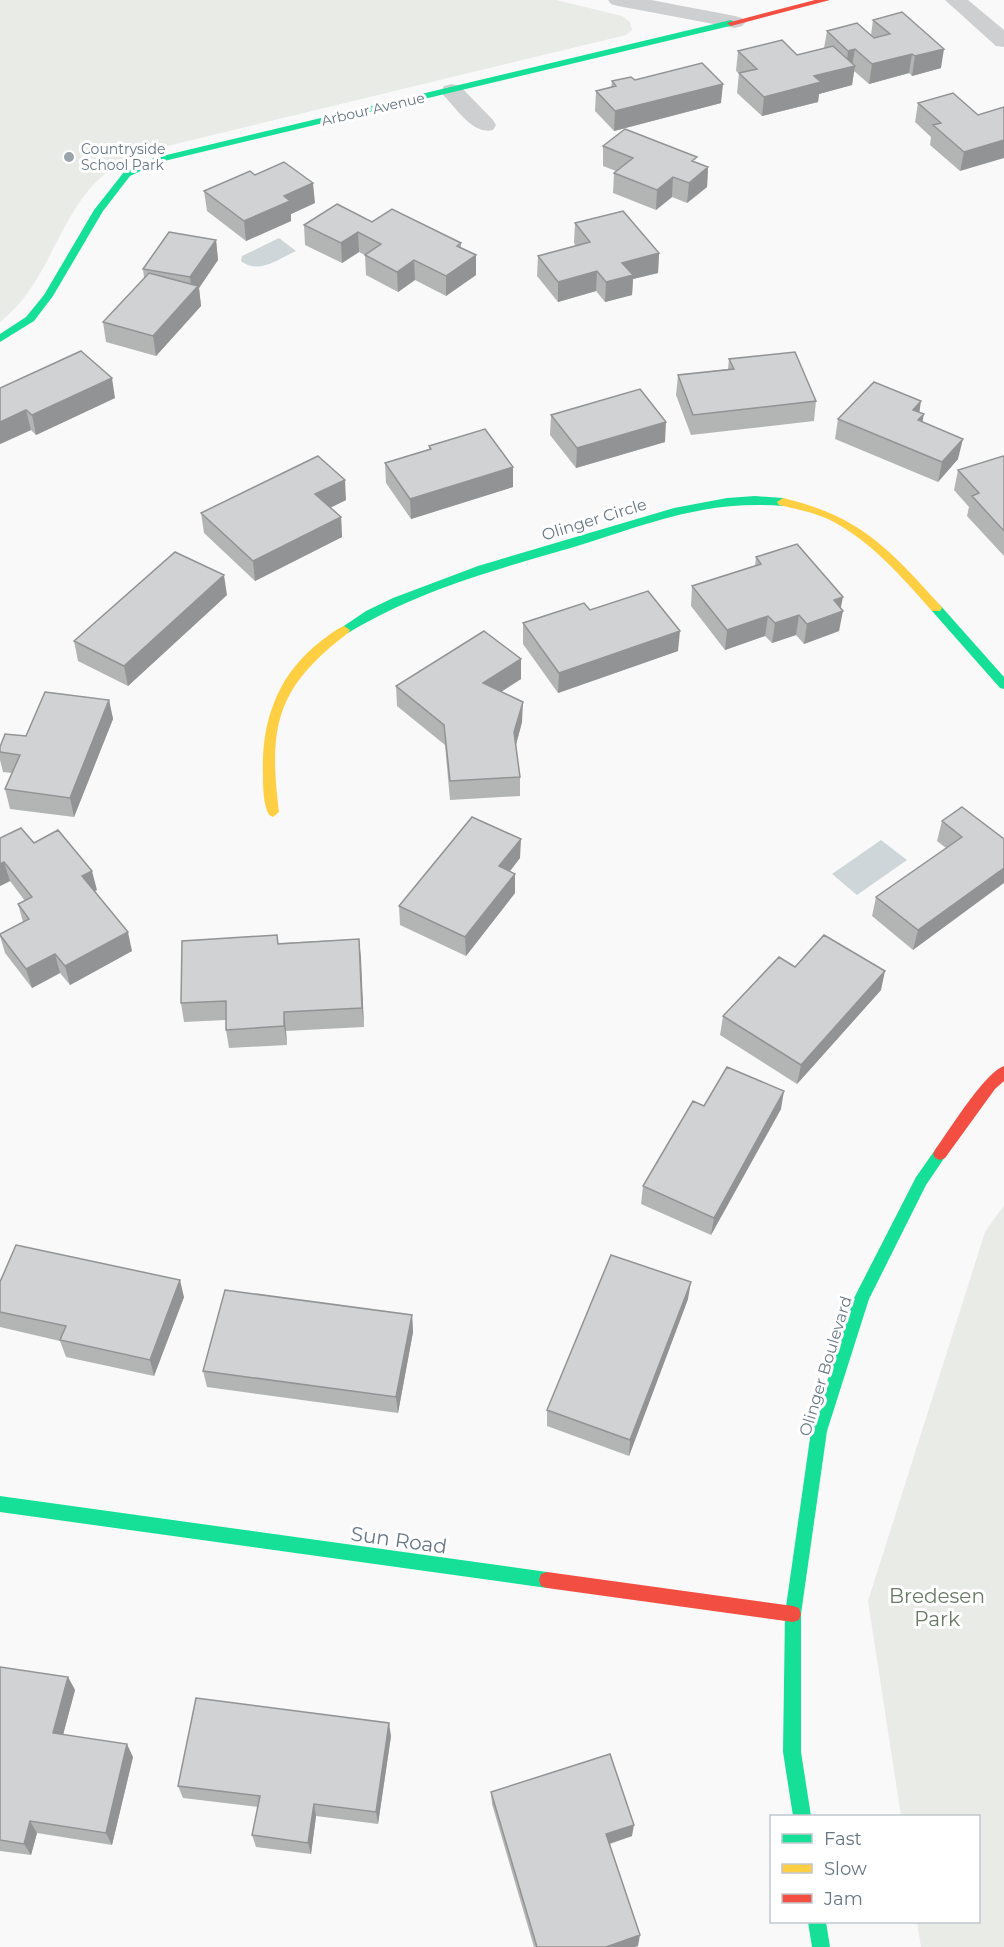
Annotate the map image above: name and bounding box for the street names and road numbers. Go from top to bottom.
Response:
street label: Arbour Avenue [320,88,426,130]
street label: Olinger Circle [539,494,649,544]
street label: Olinger Boulevard [795,1294,856,1439]
street label: Sun Road [349,1521,449,1559]

